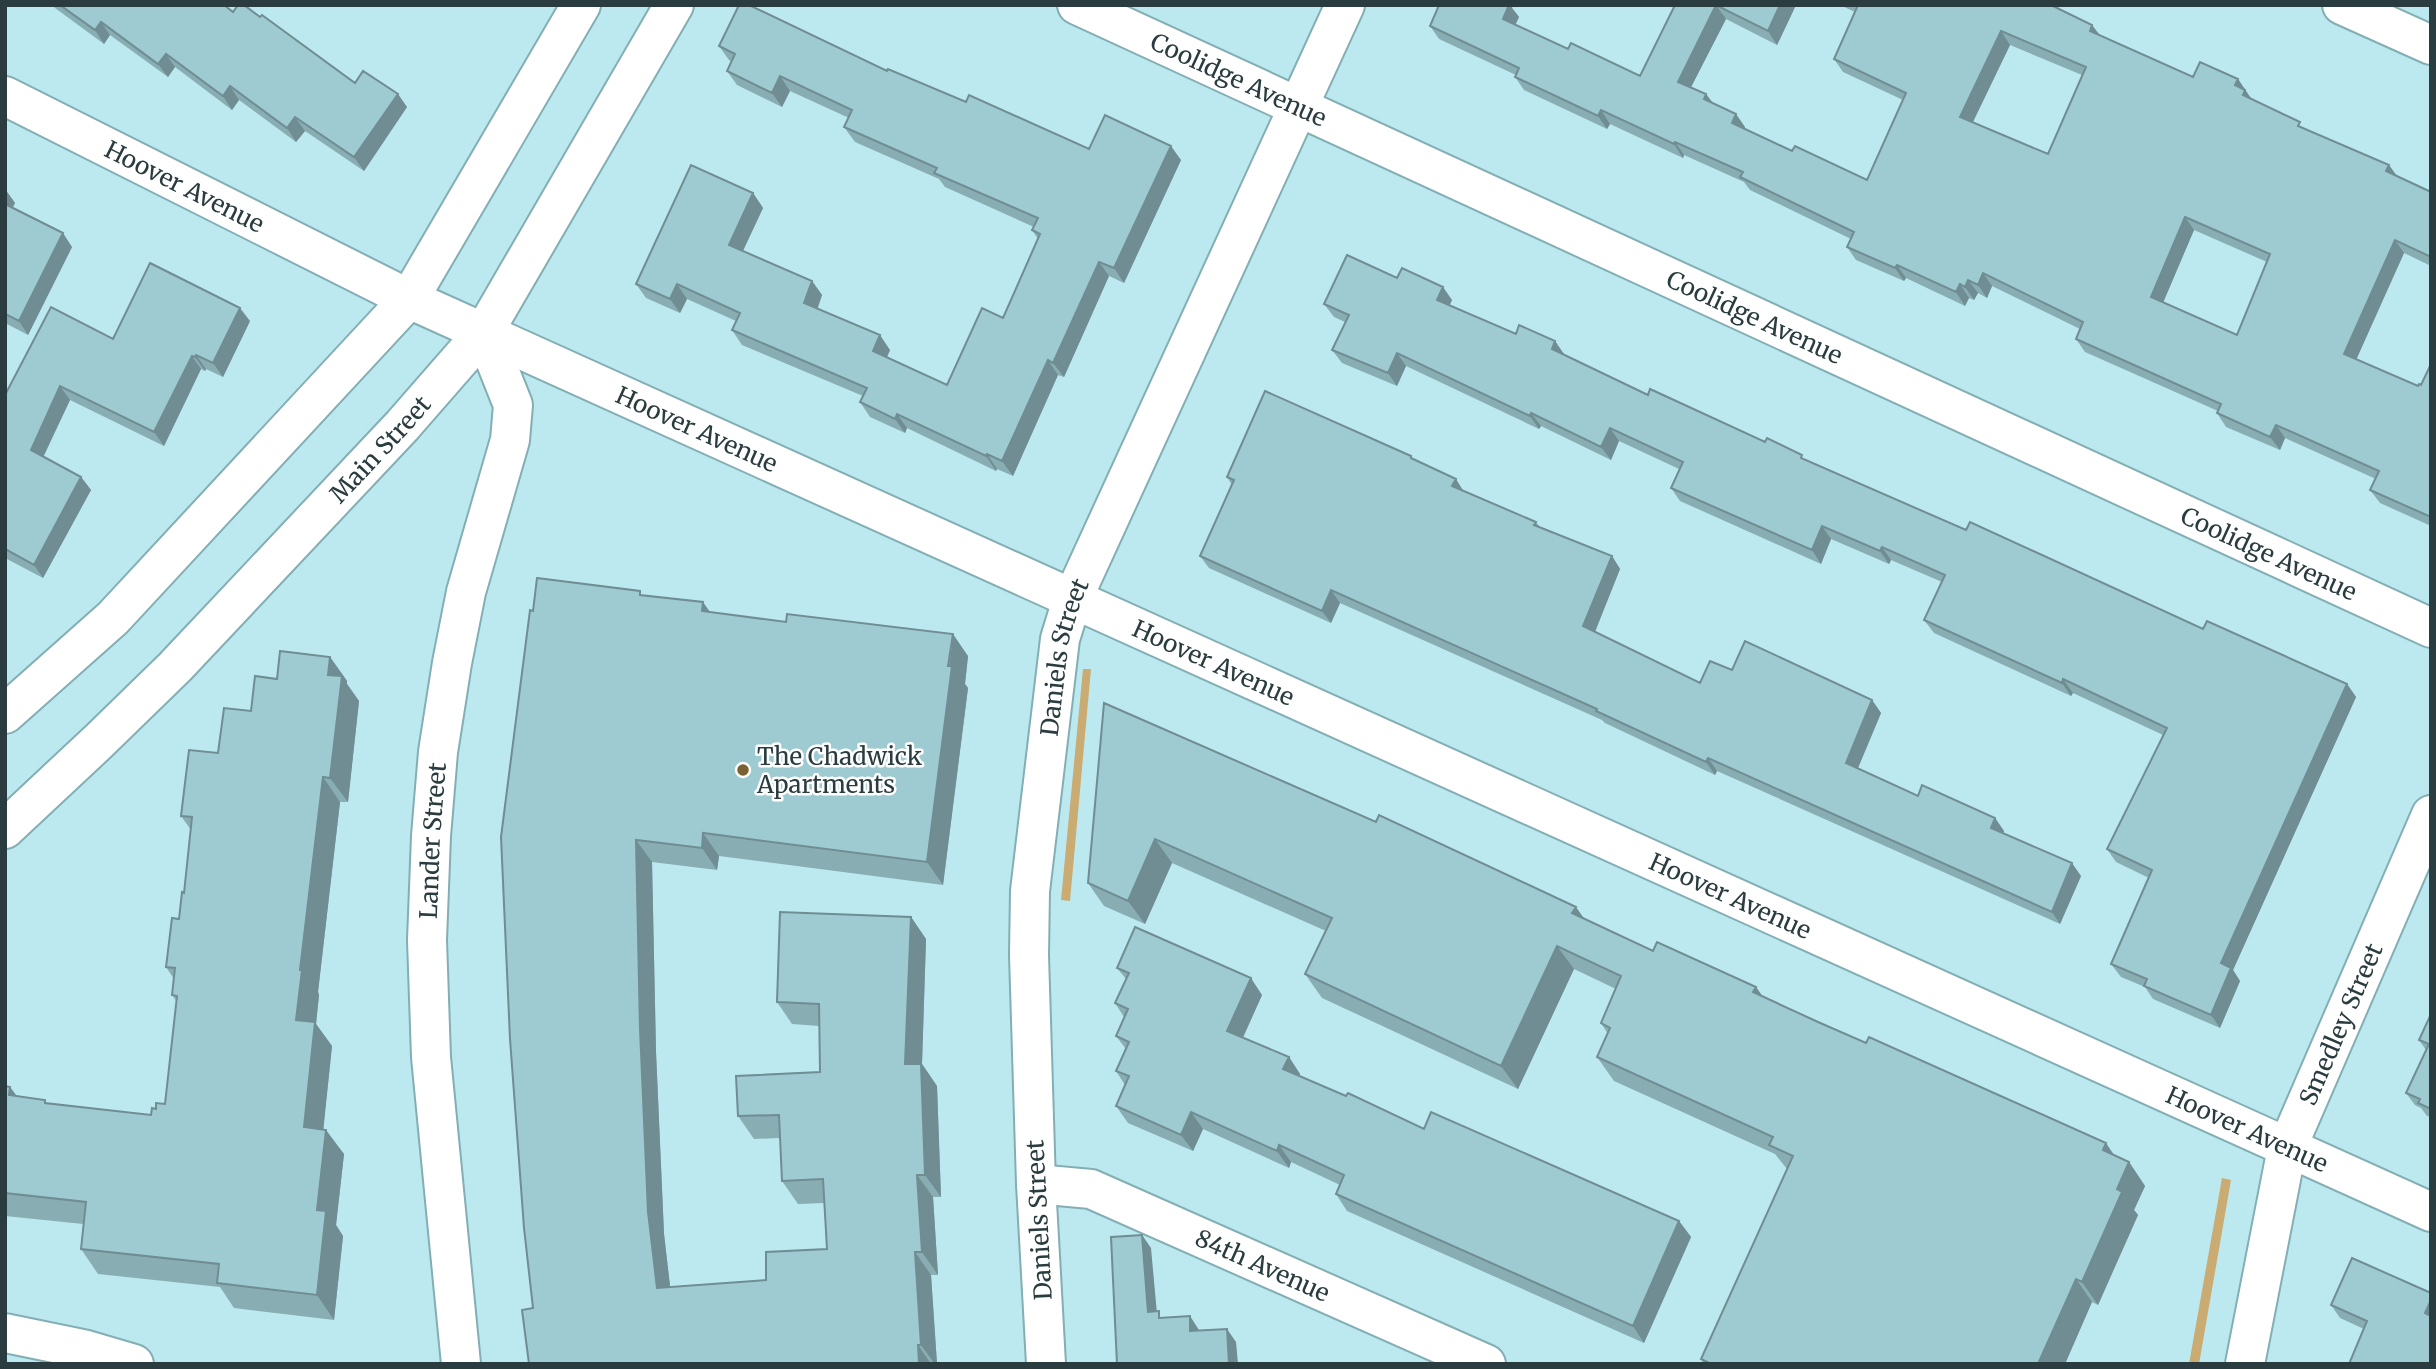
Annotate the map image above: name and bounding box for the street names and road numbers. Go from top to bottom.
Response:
street label: Coolidge Avenue [1146,26,1332,133]
street label: Hoover Avenue [100,133,269,239]
street label: Coolidge Avenue [1662,263,1848,371]
street label: Hoover Avenue [611,379,783,479]
street label: Main Street [323,389,437,509]
street label: Coolidge Avenue [2176,500,2362,607]
street label: Daniels Street [1033,573,1096,738]
street label: Hoover Avenue [1128,612,1299,712]
street label: Lander Street [412,761,453,920]
street label: Hoover Avenue [1645,846,1816,946]
street label: Smedley Street [2292,938,2389,1110]
street label: Hoover Avenue [2161,1079,2333,1179]
street label: Daniels Street [1019,1138,1059,1301]
street label: 84th Avenue [1191,1222,1335,1308]

